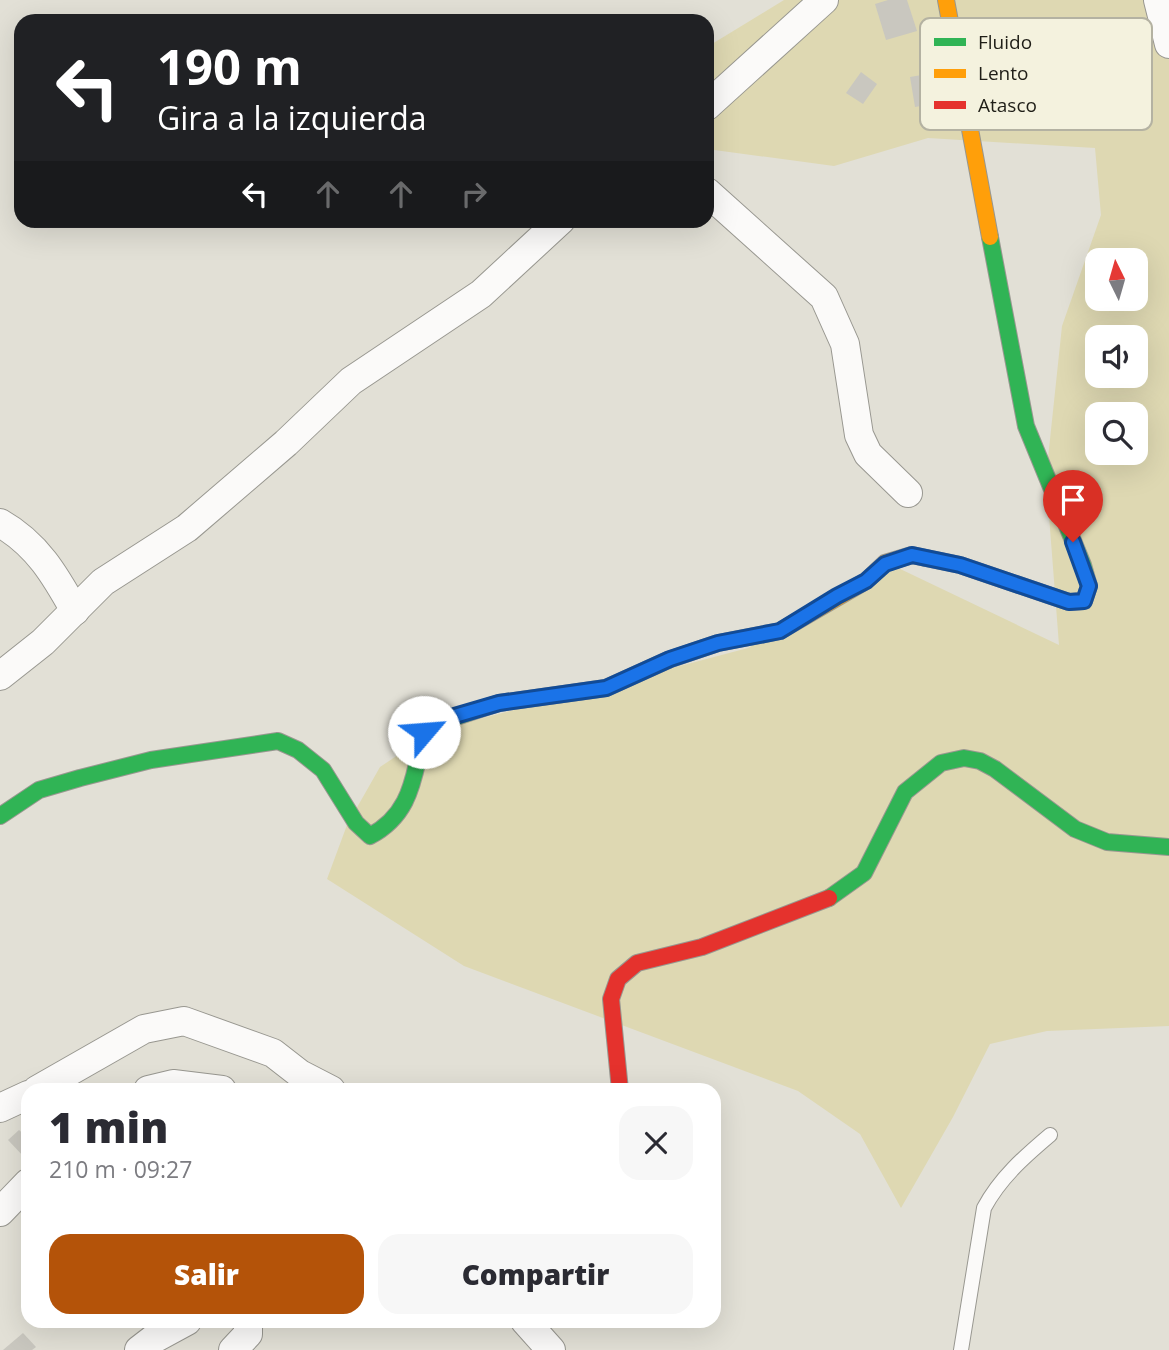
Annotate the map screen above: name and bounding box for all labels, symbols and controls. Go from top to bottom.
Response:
legend [920,18,1152,130]
text: Fluido [978,29,1032,55]
text: 190 m [157,33,302,99]
icon: left [42,42,133,133]
text: Lento [978,60,1028,86]
text: Atasco [978,92,1037,118]
text: Gira a la izquierda [157,96,427,139]
icon: left [236,175,274,213]
icon: ahead [309,175,347,213]
icon: ahead [382,175,420,213]
icon: right [455,175,493,213]
north arrow [1085,248,1148,312]
map controls [1085,248,1148,465]
button: sound [1085,325,1148,388]
button: search [1085,402,1148,465]
pin [1043,470,1103,542]
icon: arrive [1054,481,1092,519]
position arrow [387,695,461,769]
text: 1 min [49,1098,168,1155]
button: close [619,1106,693,1180]
text: 210 m · 09:27 [49,1153,192,1185]
button: Salir [49,1234,364,1314]
button: Compartir [378,1234,693,1314]

